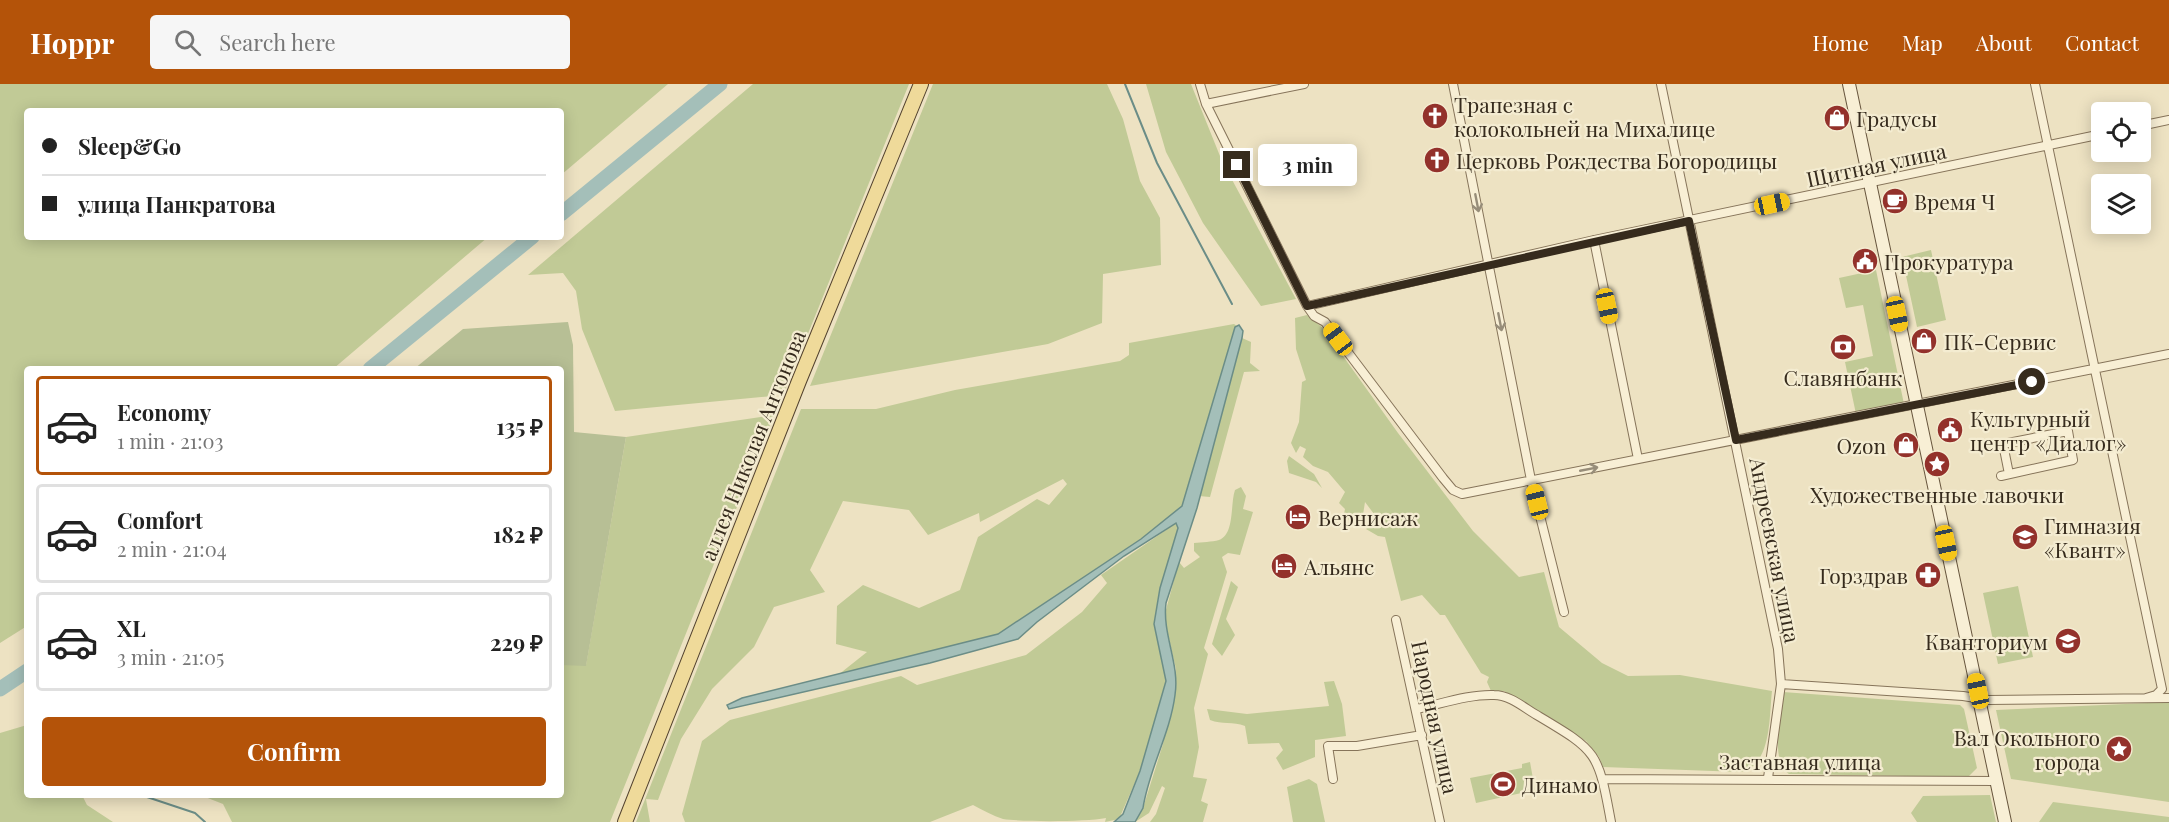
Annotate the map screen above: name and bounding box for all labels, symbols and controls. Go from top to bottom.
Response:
search box [150,15,570,69]
text: Hoppr [30,24,114,61]
icon: search [171,26,204,59]
text: Search here [219,27,336,57]
text: Home [1813,28,1869,56]
text: Map [1902,28,1943,56]
text: About [1976,28,2032,56]
text: Contact [2065,28,2139,56]
place label: Трапезная с колокольней на Михалице [1454,90,1715,142]
church icon: Трапезная с колокольней на Михалице [1420,101,1450,131]
map controls [2091,102,2151,234]
button: locate [2091,102,2151,162]
shop icon: Градусы [1822,103,1852,133]
place label: Градусы [1856,104,1937,132]
text: Sleep&Go [78,131,181,161]
street label: Щитная улица [1804,135,1949,192]
callout: 3 min [1258,144,1357,186]
church icon: Церковь Рождества Богородицы [1422,145,1452,175]
place label: Церковь Рождества Богородицы [1456,146,1777,174]
route end [1223,151,1250,178]
text: 3 min [1282,151,1333,178]
button: layers [2091,174,2151,234]
cafe icon: Время Ч [1880,186,1910,216]
place label: Время Ч [1914,187,1995,215]
text: улица Панкратова [78,189,276,219]
car [1753,191,1791,217]
one-way arrow [1472,193,1483,212]
public building icon: Прокуратура [1850,246,1880,276]
place label: Прокуратура [1884,247,2014,275]
car [1594,287,1620,325]
car [1884,295,1910,333]
one-way arrow [1495,311,1506,331]
car [1320,319,1356,359]
street label: аллея Николая Антонова [693,325,811,564]
shop icon: ПК-Сервис [1909,326,1939,356]
place label: ПК-Сервис [1944,327,2056,355]
bank icon: Славянбанк [1828,332,1858,362]
place label: Славянбанк [1783,363,1903,391]
route start [2018,368,2045,395]
text: Economy [117,397,211,427]
icon: car [45,399,99,453]
place label: Культурный центр «Диалог» [1970,404,2126,456]
text: 135 ₽ [496,411,543,441]
public building icon: Культурный центр «Диалог» [1935,415,1965,445]
text: 1 min · 21:03 [117,427,224,454]
shop icon: Ozon [1891,430,1921,460]
place label: Ozon [1836,431,1886,459]
place icon: Художественные лавочки [1922,449,1952,479]
street label: Андреевская улица [1744,454,1808,645]
one-way arrow [1578,463,1598,474]
place label: Художественные лавочки [1810,480,2064,508]
car [1524,482,1550,522]
hotel icon: Вернисаж [1283,502,1313,532]
place label: Вернисаж [1318,503,1419,531]
text: Comfort [117,505,203,535]
icon: car [45,507,99,561]
place label: Гимназия «Квант» [2044,511,2141,563]
text: 182 ₽ [493,519,543,549]
school or university icon: Гимназия «Квант» [2010,522,2040,552]
car [1933,524,1959,562]
text: 2 min · 21:04 [117,535,227,562]
hotel icon: Альянс [1269,551,1299,581]
place label: Альянс [1303,552,1374,580]
pharmacy icon: Горздрав [1913,560,1943,590]
place label: Горздрав [1819,561,1908,589]
text: XL [117,613,146,643]
icon: car [45,615,99,669]
school or university icon: Кванториум [2053,626,2083,656]
text: 229 ₽ [490,627,543,657]
place label: Кванториум [1925,627,2048,655]
street label: Народная улица [1406,638,1466,797]
text: 3 min · 21:05 [117,643,224,670]
car [1965,672,1991,710]
button: Confirm [42,717,546,786]
place label: Вал Окольного города [1954,723,2101,775]
place icon: Вал Окольного города [2104,734,2134,764]
street label: Заставная улица [1719,747,1882,775]
sports icon: Динамо [1488,769,1518,799]
place label: Динамо [1522,770,1598,798]

